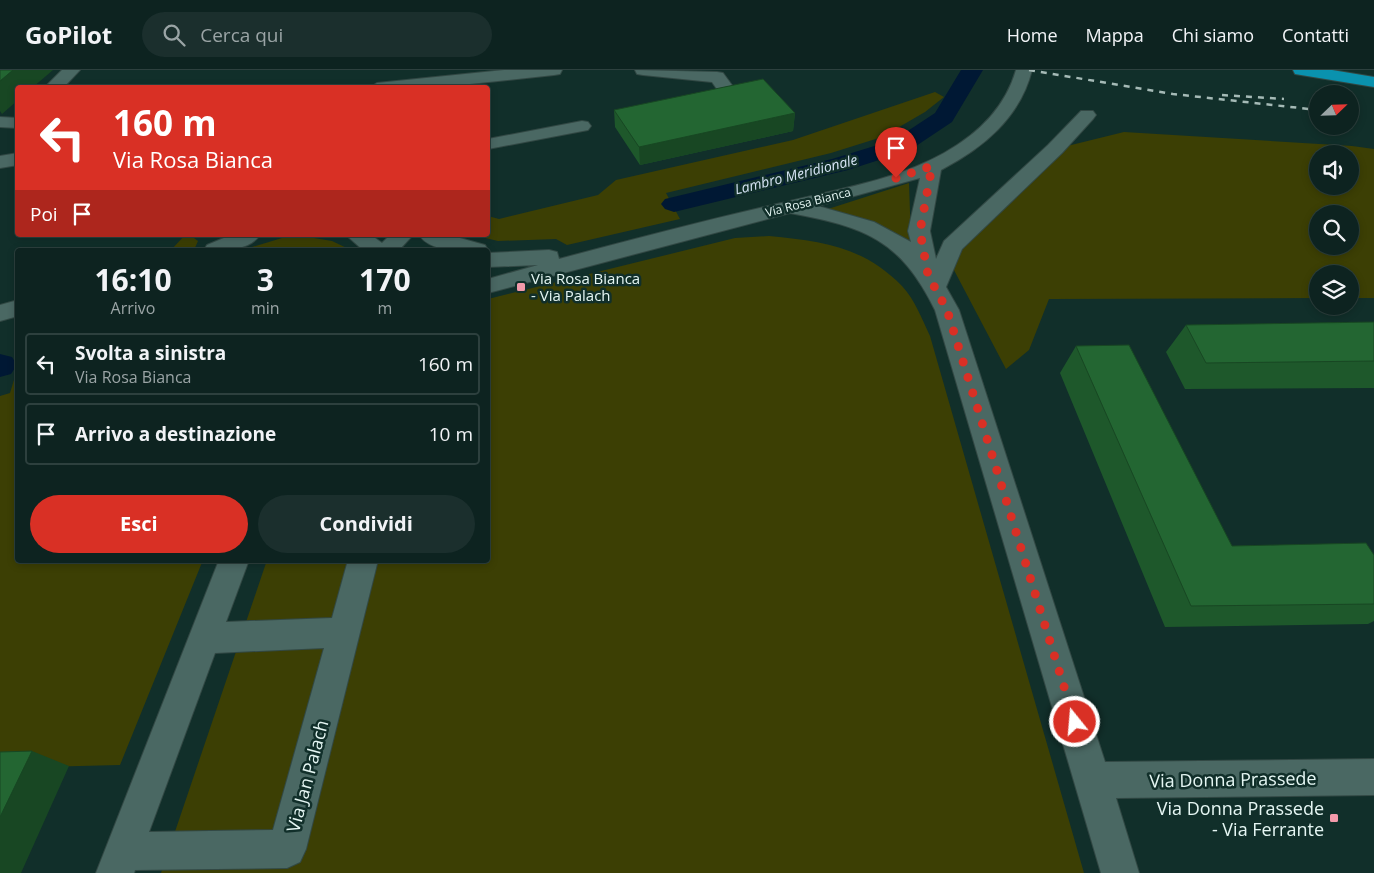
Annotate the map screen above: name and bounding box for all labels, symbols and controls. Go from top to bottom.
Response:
search box [142,12,492,57]
text: GoPilot [25,18,112,51]
icon: search [160,21,188,49]
text: Cerca qui [200,22,283,48]
text: Home [1007,23,1058,47]
text: Mappa [1086,23,1144,47]
text: Chi siamo [1172,23,1254,47]
text: Contatti [1282,23,1349,47]
north arrow [1309,85,1359,135]
map controls [1309,85,1359,315]
text: 160 m [113,99,217,146]
icon: left [30,105,95,170]
pin [875,127,917,178]
icon: arrive [882,134,910,162]
text: Via Rosa Bianca [113,144,273,174]
button: sound [1309,145,1359,195]
water label: Lambro Meridionale [733,150,859,198]
street label: Via Rosa Bianca [764,183,852,221]
icon: arrive [68,200,96,228]
text: Poi [30,201,58,227]
button: search [1309,205,1359,255]
text: 16:10 [94,259,172,300]
text: 3 [257,259,274,300]
text: 170 [359,259,411,300]
button: layers [1309,265,1359,315]
place label: Via Rosa Bianca - Via Palach [531,268,640,305]
marker: Via Rosa Bianca - Via Palach [515,281,527,293]
text: Arrivo [111,297,155,319]
text: min [251,297,280,319]
text: m [377,297,392,319]
text: Svolta a sinistra [75,340,226,366]
icon: left [32,350,60,378]
text: 160 m [418,351,473,377]
text: Via Rosa Bianca [75,366,191,388]
icon: arrive [32,420,60,448]
text: Arrivo a destinazione [75,421,276,447]
text: 10 m [429,421,473,447]
button: Esci [30,495,248,553]
button: Condividi [258,495,475,553]
position arrow [1048,695,1100,747]
street label: Via Jan Palach [280,717,334,835]
street label: Via Donna Prassede [1149,766,1317,792]
place label: Via Donna Prassede - Via Ferrante [1157,796,1324,841]
marker: Via Donna Prassede - Via Ferrante [1328,812,1340,824]

